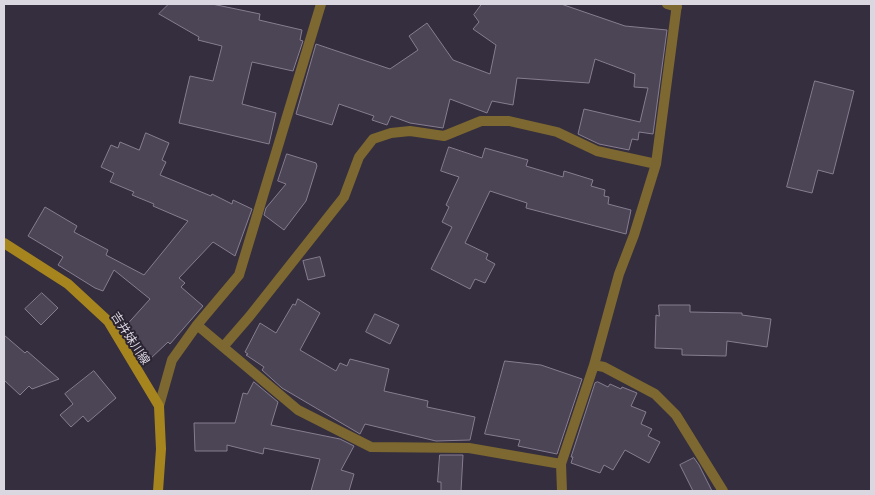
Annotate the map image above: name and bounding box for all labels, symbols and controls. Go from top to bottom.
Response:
street label: 吉井妹川線 [109,309,153,367]

